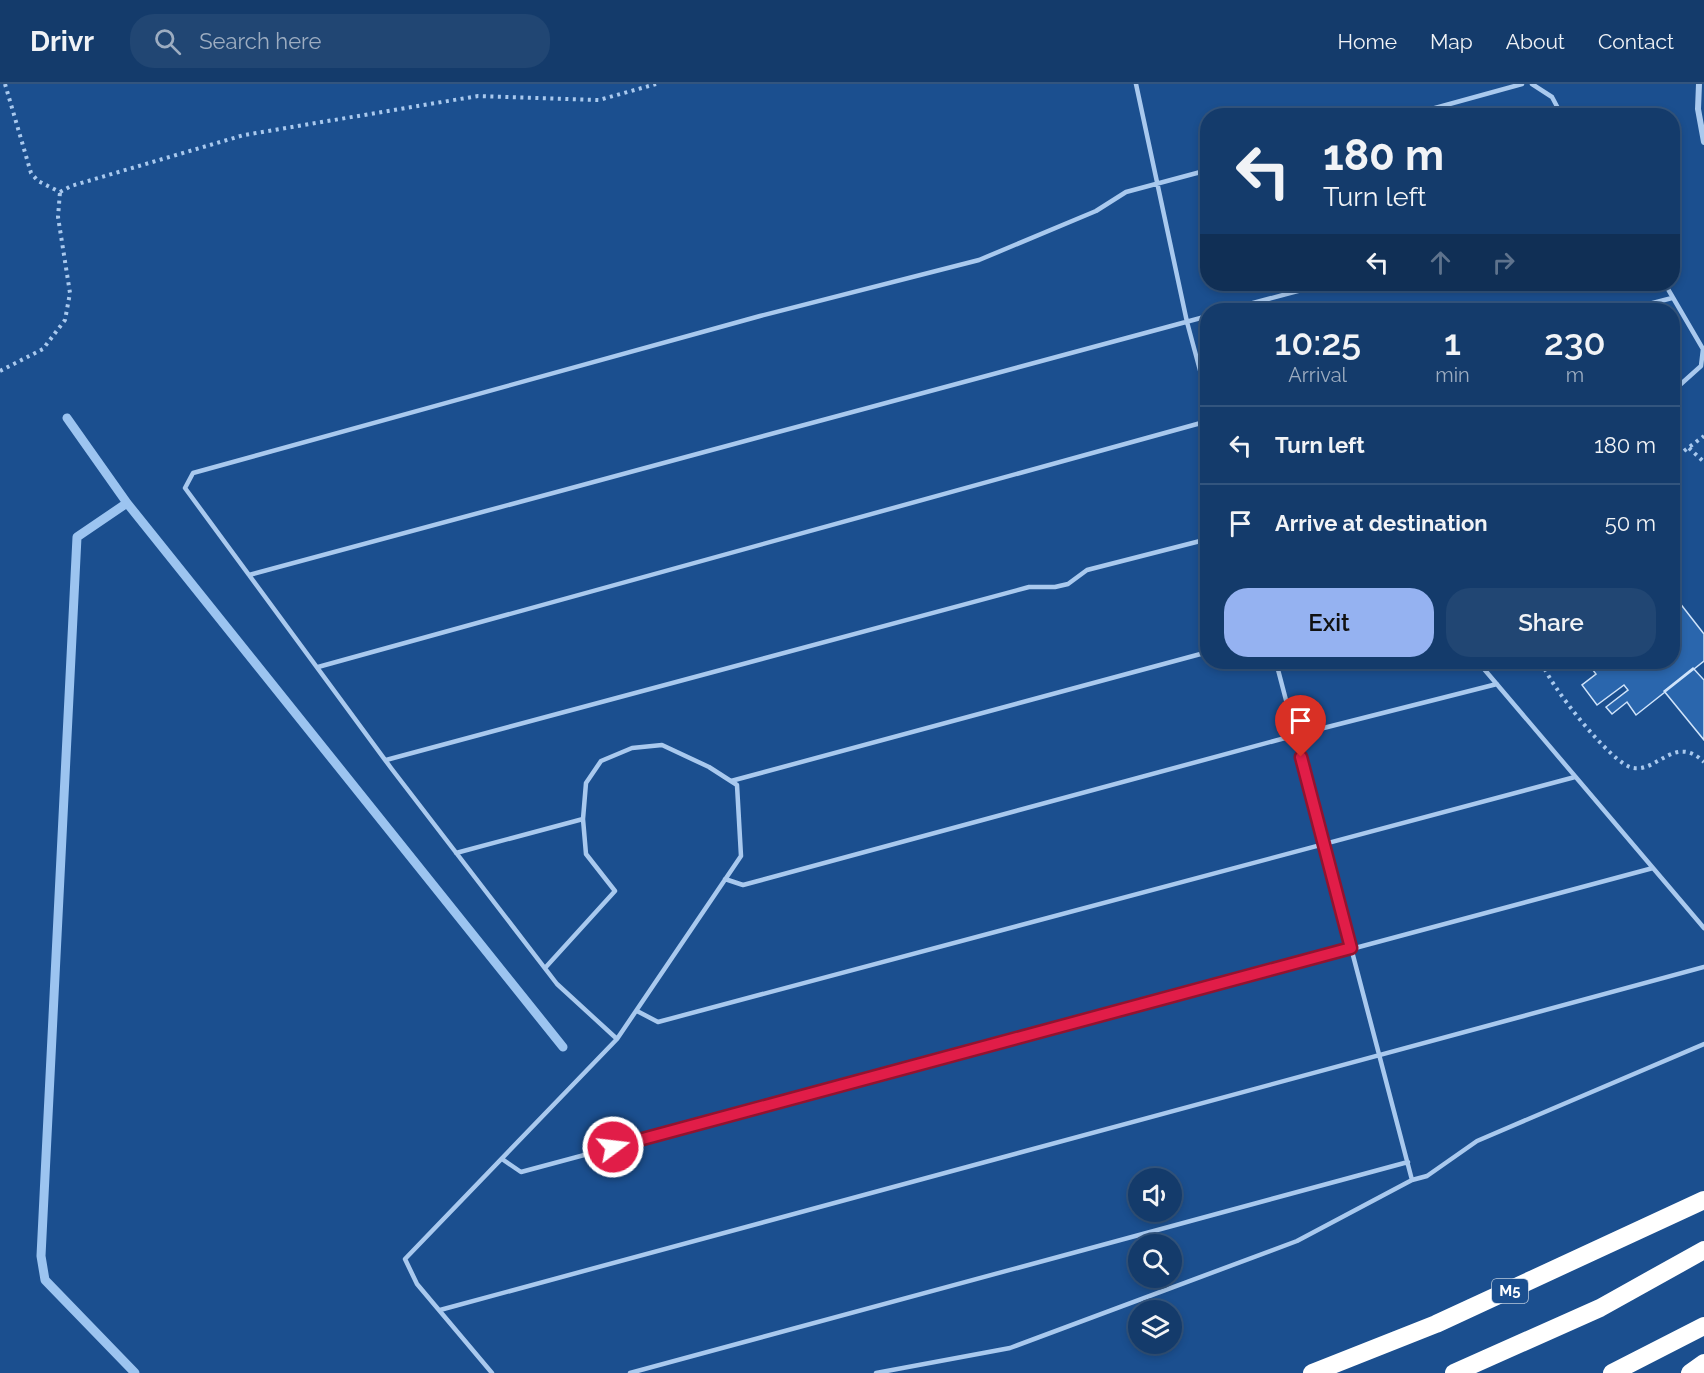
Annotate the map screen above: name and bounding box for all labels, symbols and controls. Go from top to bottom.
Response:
search box [130,14,550,68]
text: Drivr [30,25,94,58]
icon: search [151,25,184,58]
text: Search here [199,28,321,54]
text: Home [1338,29,1397,54]
text: Map [1430,29,1473,54]
text: About [1506,29,1565,54]
text: Contact [1598,29,1674,54]
text: 180 m [1323,131,1444,180]
icon: left [1224,132,1302,210]
text: Turn left [1323,181,1426,212]
icon: left [1361,246,1394,279]
icon: ahead [1424,246,1457,279]
icon: right [1487,246,1520,279]
text: 10:25 [1274,321,1361,363]
text: 1 [1444,321,1461,363]
text: 230 [1544,321,1606,363]
text: Arrival [1288,363,1347,387]
text: min [1435,363,1470,387]
text: m [1566,363,1584,387]
icon: left [1224,429,1257,462]
text: Turn left [1275,432,1365,458]
text: 180 m [1594,432,1656,458]
icon: arrive [1224,507,1257,540]
text: Arrive at destination [1275,510,1488,536]
text: 50 m [1605,510,1656,536]
button: Exit [1224,588,1434,657]
button: Share [1446,588,1656,657]
pin [1275,695,1326,757]
icon: arrive [1284,704,1317,737]
position arrow [581,1115,645,1179]
map controls [1128,1168,1182,1354]
button: sound [1128,1168,1182,1222]
button: search [1128,1234,1182,1288]
road number: M5 [1492,1279,1528,1303]
button: layers [1128,1300,1182,1354]

